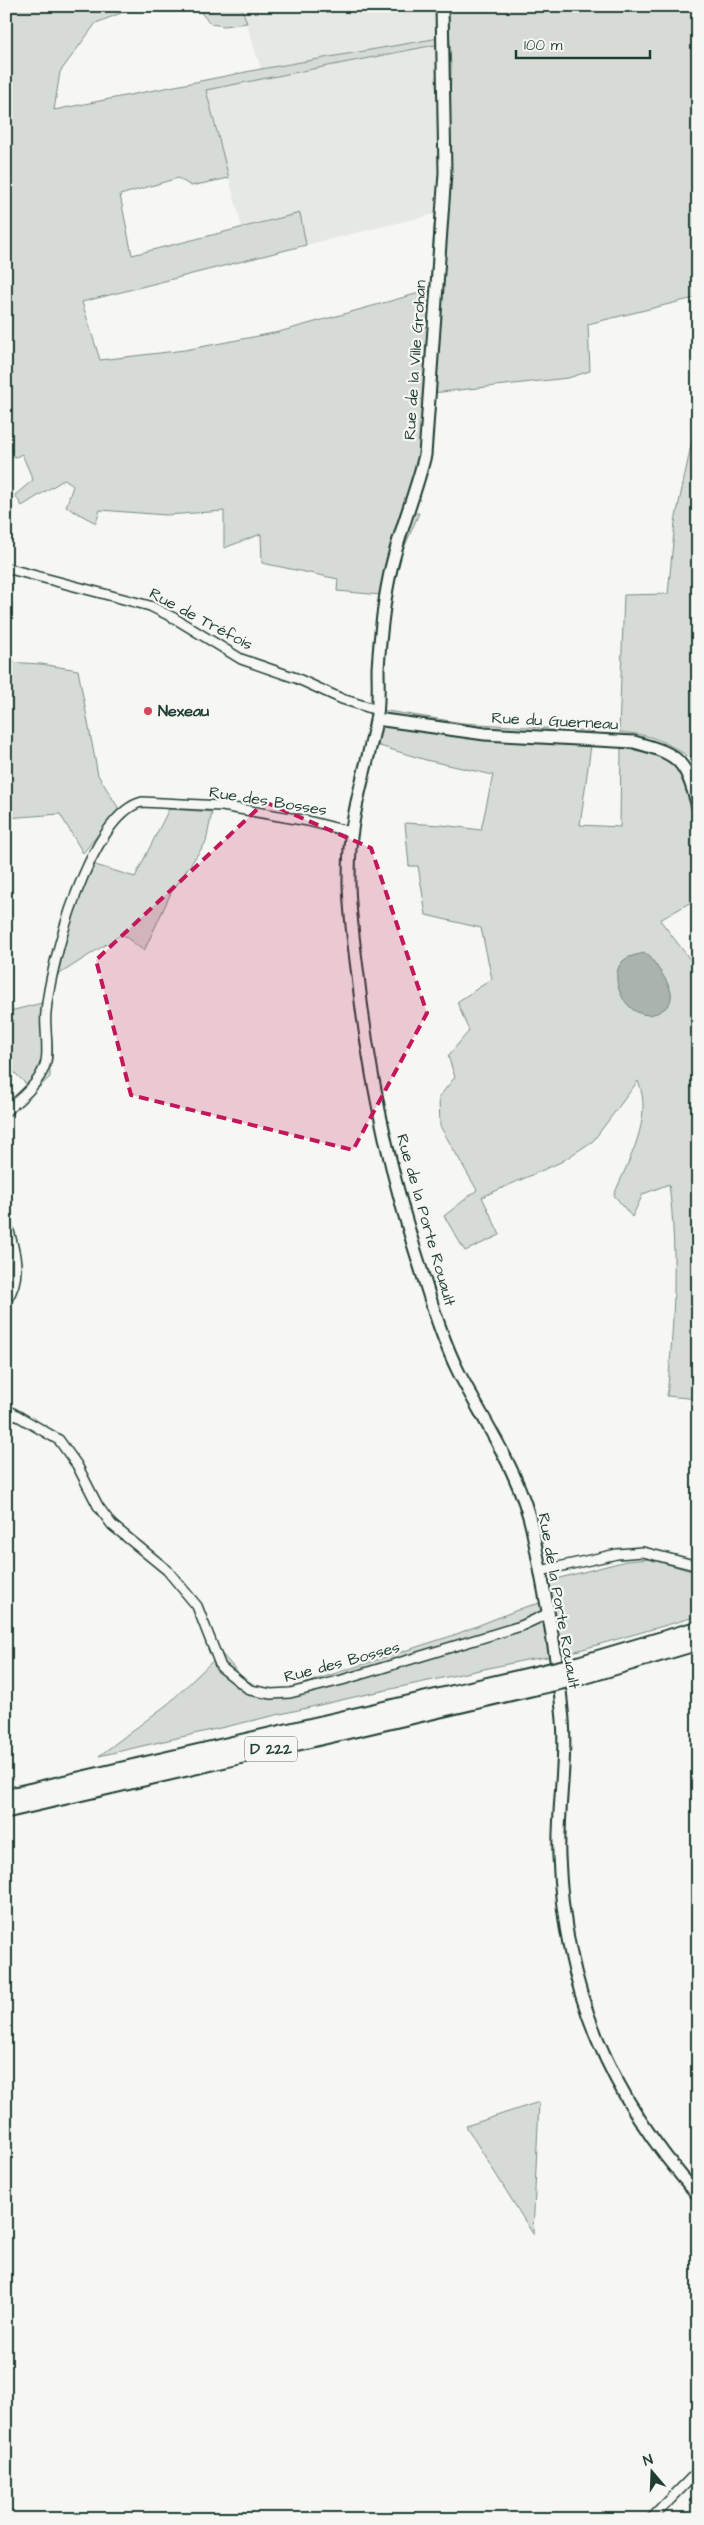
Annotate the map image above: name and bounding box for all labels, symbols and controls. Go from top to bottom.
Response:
scale bar [516,28,650,60]
text: 100 m [524,35,563,56]
street label: Rue de la Ville Grohan [398,279,432,441]
street label: Rue de Tréfois [145,582,257,656]
place label: Nexeau [158,700,209,722]
marker: Nexeau [142,705,154,717]
street label: Rue du Guerneau [491,707,619,735]
street label: Rue des Bosses [208,781,328,821]
street label: Rue de la Porte Rouault [391,1131,461,1309]
street label: Rue de la Porte Rouault [533,1511,585,1691]
street label: Rue des Bosses [282,1636,402,1688]
road number: D 222 [245,1736,297,1762]
north arrow [626,2448,676,2498]
text: N [641,2450,656,2472]

